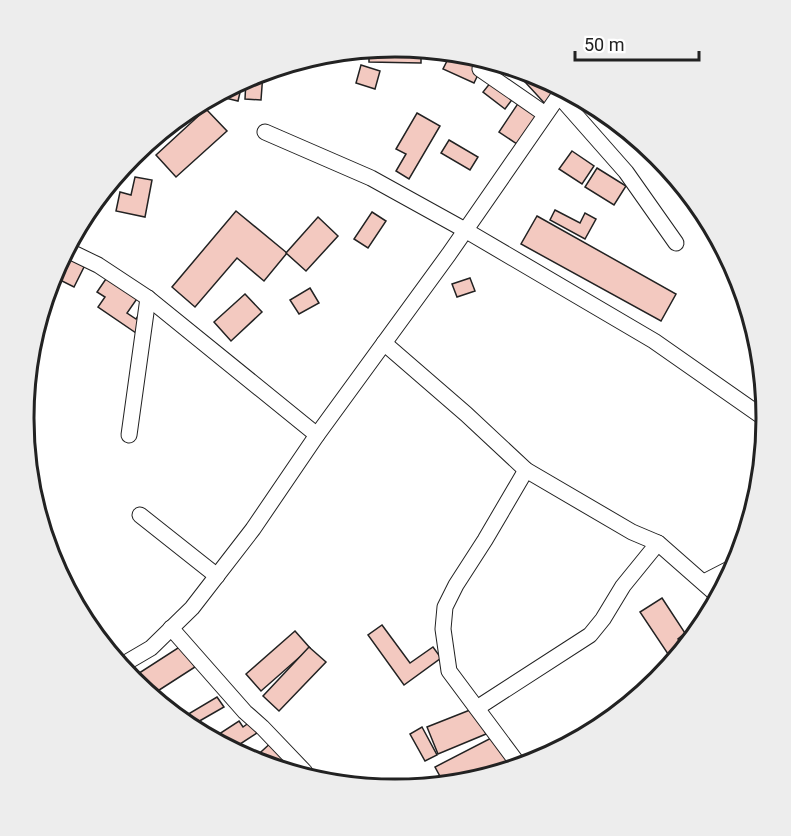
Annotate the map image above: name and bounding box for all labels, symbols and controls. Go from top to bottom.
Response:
scale bar [575,24,700,62]
text: 50 m [584,34,624,55]

